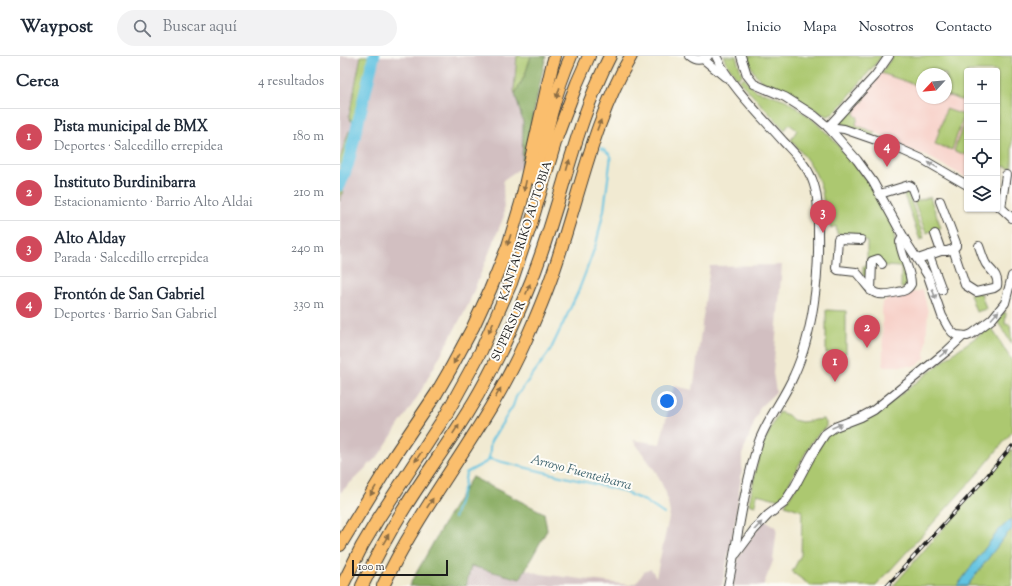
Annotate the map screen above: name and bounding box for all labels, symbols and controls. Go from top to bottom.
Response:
search box [117,10,397,46]
text: Waypost [20,14,93,41]
icon: search [131,17,153,39]
text: Buscar aquí [163,17,237,38]
text: Inicio [747,18,781,38]
text: Mapa [803,18,837,38]
text: Nosotros [859,18,914,38]
text: Contacto [936,18,992,38]
north arrow [916,68,952,104]
map controls [964,68,1000,212]
button: + [964,68,1000,104]
text: Cerca [16,70,59,94]
text: 4 resultados [258,73,324,91]
one-way arrow [554,87,560,99]
button: − [964,104,1000,140]
text: Pista municipal de BMX [54,117,208,138]
one-way arrow [596,119,602,131]
text: 1 [27,128,31,146]
text: 180 m [293,128,324,146]
pin: 4 [874,134,900,167]
text: Deportes · Salcedillo errepidea [54,138,223,156]
button: locate [964,140,1000,176]
street label: KANTAURIKO AUTOBIA [495,158,557,303]
one-way arrow [565,159,571,171]
one-way arrow [927,162,939,169]
text: Instituto Burdinibarra [54,173,196,194]
button: layers [964,176,1000,212]
one-way arrow [521,180,527,192]
text: 2 [26,184,32,202]
text: 210 m [293,184,324,202]
text: Estacionamiento · Barrio Alto Aldai [54,194,253,212]
pin: 3 [810,200,836,233]
text: Alto Alday [54,229,126,250]
one-way arrow [506,235,512,247]
text: 3 [26,240,32,258]
text: 240 m [291,240,324,258]
text: Parada · Salcedillo errepidea [54,250,209,268]
one-way arrow [525,283,531,294]
text: Frontón de San Gabriel [54,285,205,306]
one-way arrow [931,289,937,301]
text: 4 [26,296,32,314]
text: 330 m [293,296,324,314]
street label: SUPERSUR [487,297,531,364]
text: Deportes · Barrio San Gabriel [54,306,217,324]
one-way arrow [990,310,999,321]
pin: 2 [854,315,880,348]
one-way arrow [488,323,494,334]
pin: 1 [822,349,848,382]
one-way arrow [938,349,949,358]
one-way arrow [453,353,460,365]
one-way arrow [495,387,502,399]
your location [657,391,677,411]
one-way arrow [832,423,843,429]
one-way arrow [452,424,460,434]
water label: Arroyo Fuenteibarra [528,451,634,495]
one-way arrow [414,452,422,462]
one-way arrow [369,486,377,496]
one-way arrow [426,498,434,508]
one-way arrow [753,521,763,531]
one-way arrow [383,533,390,545]
scale bar [352,558,448,577]
text: 100 m [358,559,385,575]

